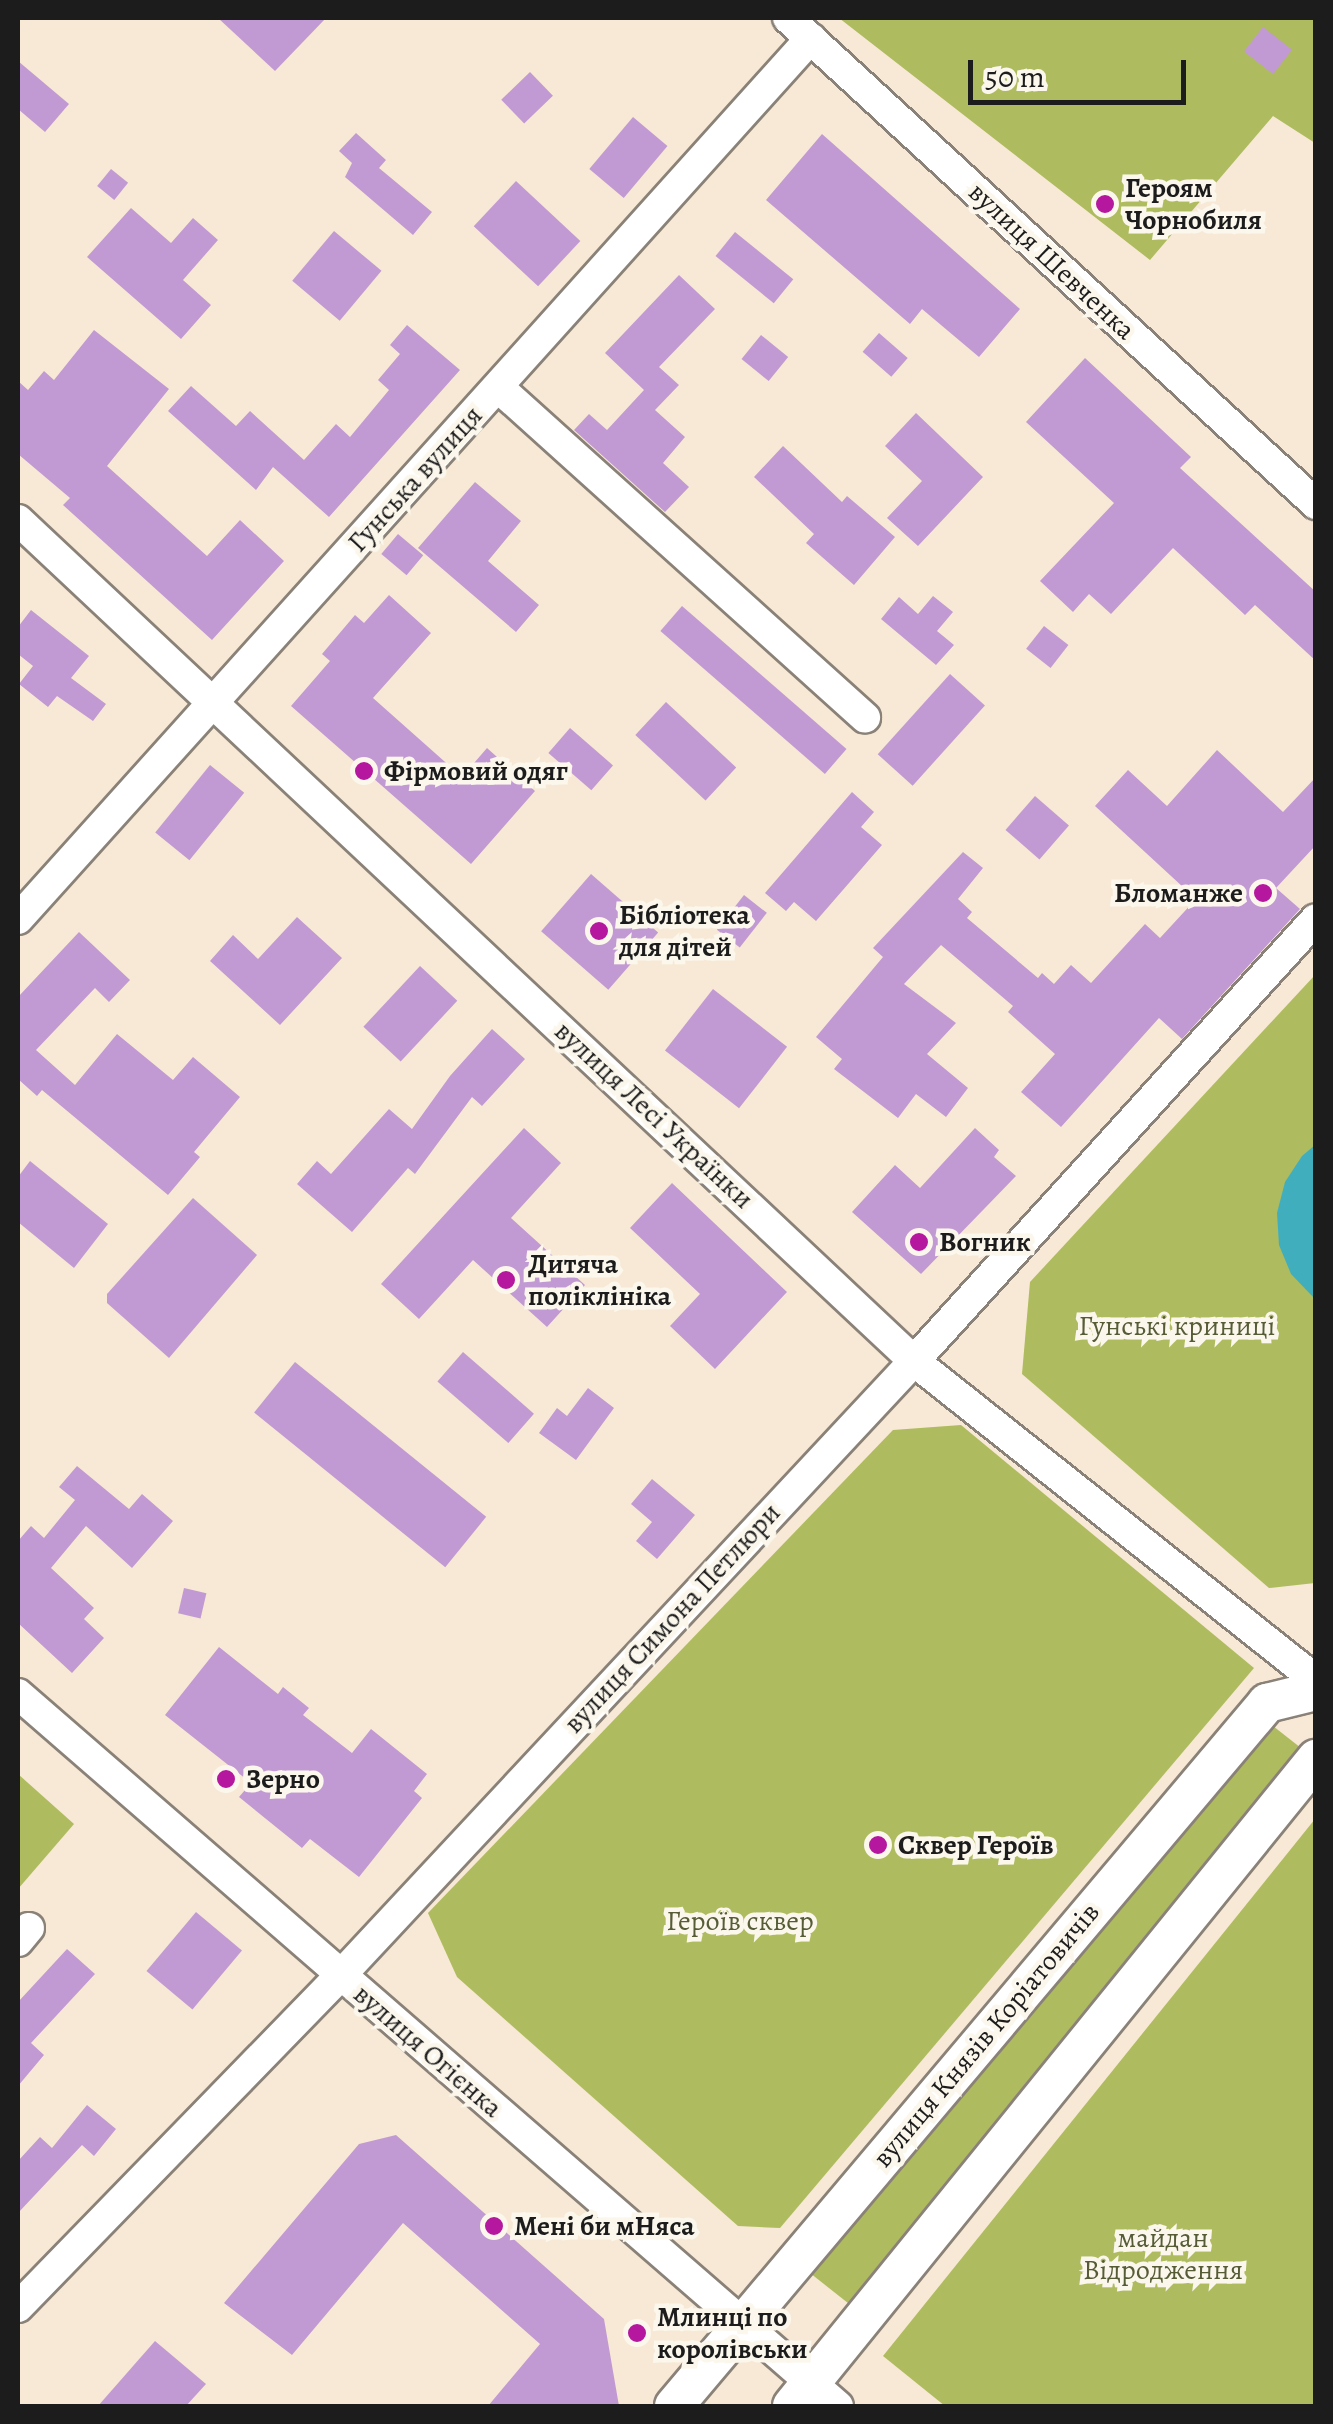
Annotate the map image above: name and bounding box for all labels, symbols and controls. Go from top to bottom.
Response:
scale bar [973,40,1190,102]
text: 50 m [985,57,1045,97]
place label: Героям Чорнобиля [1125,171,1262,237]
street label: вулиця Шевченка [962,175,1142,347]
marker: Героям Чорнобиля [1094,193,1116,215]
street label: Гунська вулиця [341,399,489,559]
place label: Фірмовий одяг [384,754,568,788]
marker: Фірмовий одяг [353,760,375,782]
place label: Бломанже [1114,876,1243,910]
marker: Бломанже [1252,882,1274,904]
place label: Бібліотека для дітей [619,898,750,964]
marker: Бібліотека для дітей [588,920,610,942]
street label: вулиця Лесі Українки [548,1014,760,1216]
place label: Вогник [939,1225,1031,1259]
marker: Вогник [908,1231,930,1253]
place label: Дитяча поліклініка [528,1247,671,1313]
marker: Дитяча поліклініка [493,1267,519,1293]
park label: Гунські криниці [1079,1309,1275,1343]
street label: вулиця Симона Петлюри [557,1496,787,1740]
place label: Зерно [246,1762,320,1796]
marker: Зерно [215,1768,237,1790]
place label: Сквер Героїв [898,1828,1054,1862]
marker: Сквер Героїв [867,1834,889,1856]
street label: вулиця Князів Коріатовичів [865,1896,1107,2174]
park label: Героїв сквер [666,1904,814,1938]
street label: вулиця Огієнка [347,1977,509,2125]
place label: Мені би мНяса [514,2209,695,2243]
marker: Мені би мНяса [483,2215,505,2237]
park label: майдан Відродження [1083,2221,1243,2287]
place label: Млинці по королівськи [657,2300,808,2366]
marker: Млинці по королівськи [626,2322,648,2344]

